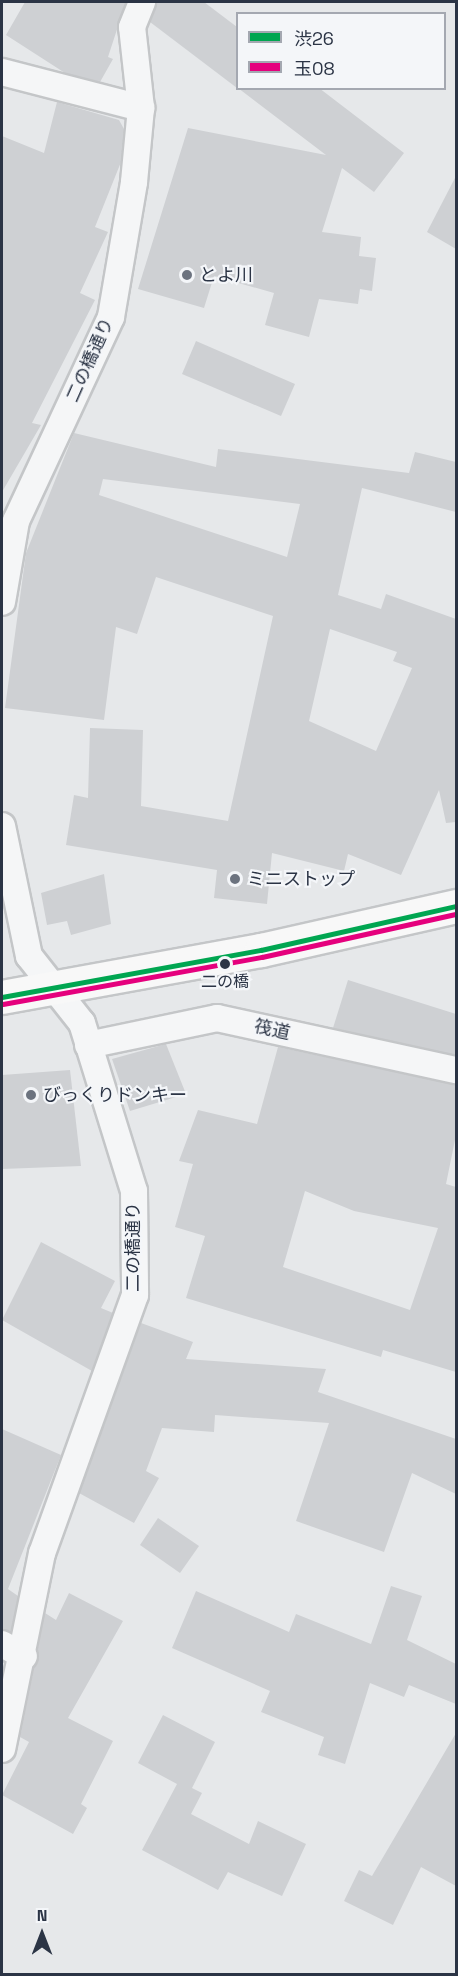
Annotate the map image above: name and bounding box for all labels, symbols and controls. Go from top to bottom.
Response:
legend [236,12,446,90]
text: 渋26 [294,27,334,50]
text: 玉08 [294,57,335,80]
place label: とよ川 [199,264,253,286]
marker: とよ川 [180,268,194,282]
street label: 二の橋通り [62,314,118,406]
place label: ミニストップ [247,868,355,890]
marker: ミニストップ [228,872,242,886]
marker: 二の橋 [219,958,231,970]
place label: 二の橋 [201,972,249,992]
street label: 筏道 [252,1016,292,1044]
place label: びっくりドンキー [43,1084,187,1106]
marker: びっくりドンキー [24,1088,38,1102]
street label: 二の橋通り [122,1202,144,1292]
north arrow [12,1904,72,1964]
text: N [37,1905,47,1926]

